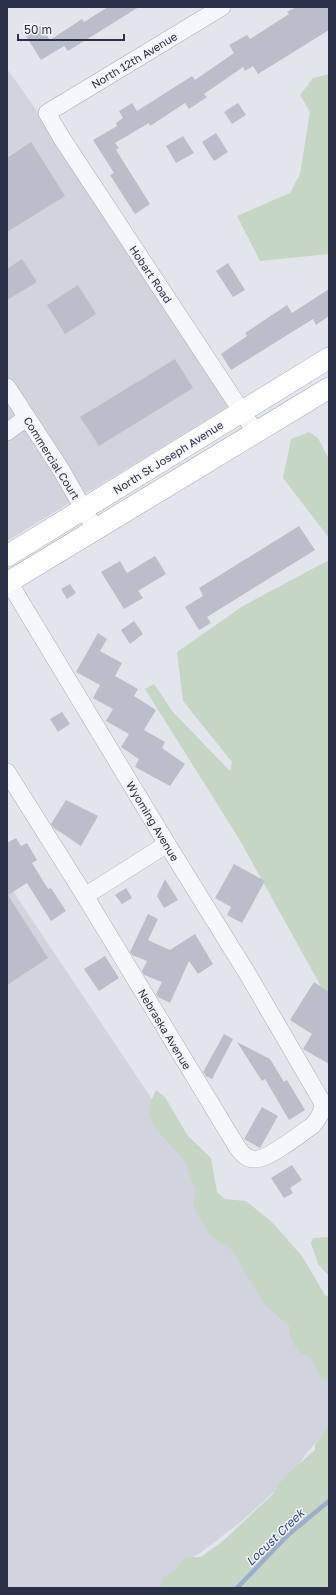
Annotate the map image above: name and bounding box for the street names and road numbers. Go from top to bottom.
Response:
street label: North 12th Avenue [89,29,179,91]
street label: Hobart Road [127,243,175,305]
street label: Commercial Court [21,414,83,502]
street label: North St Joseph Avenue [111,418,225,496]
street label: Wyoming Avenue [124,779,182,863]
street label: Nebraska Avenue [136,986,194,1072]

